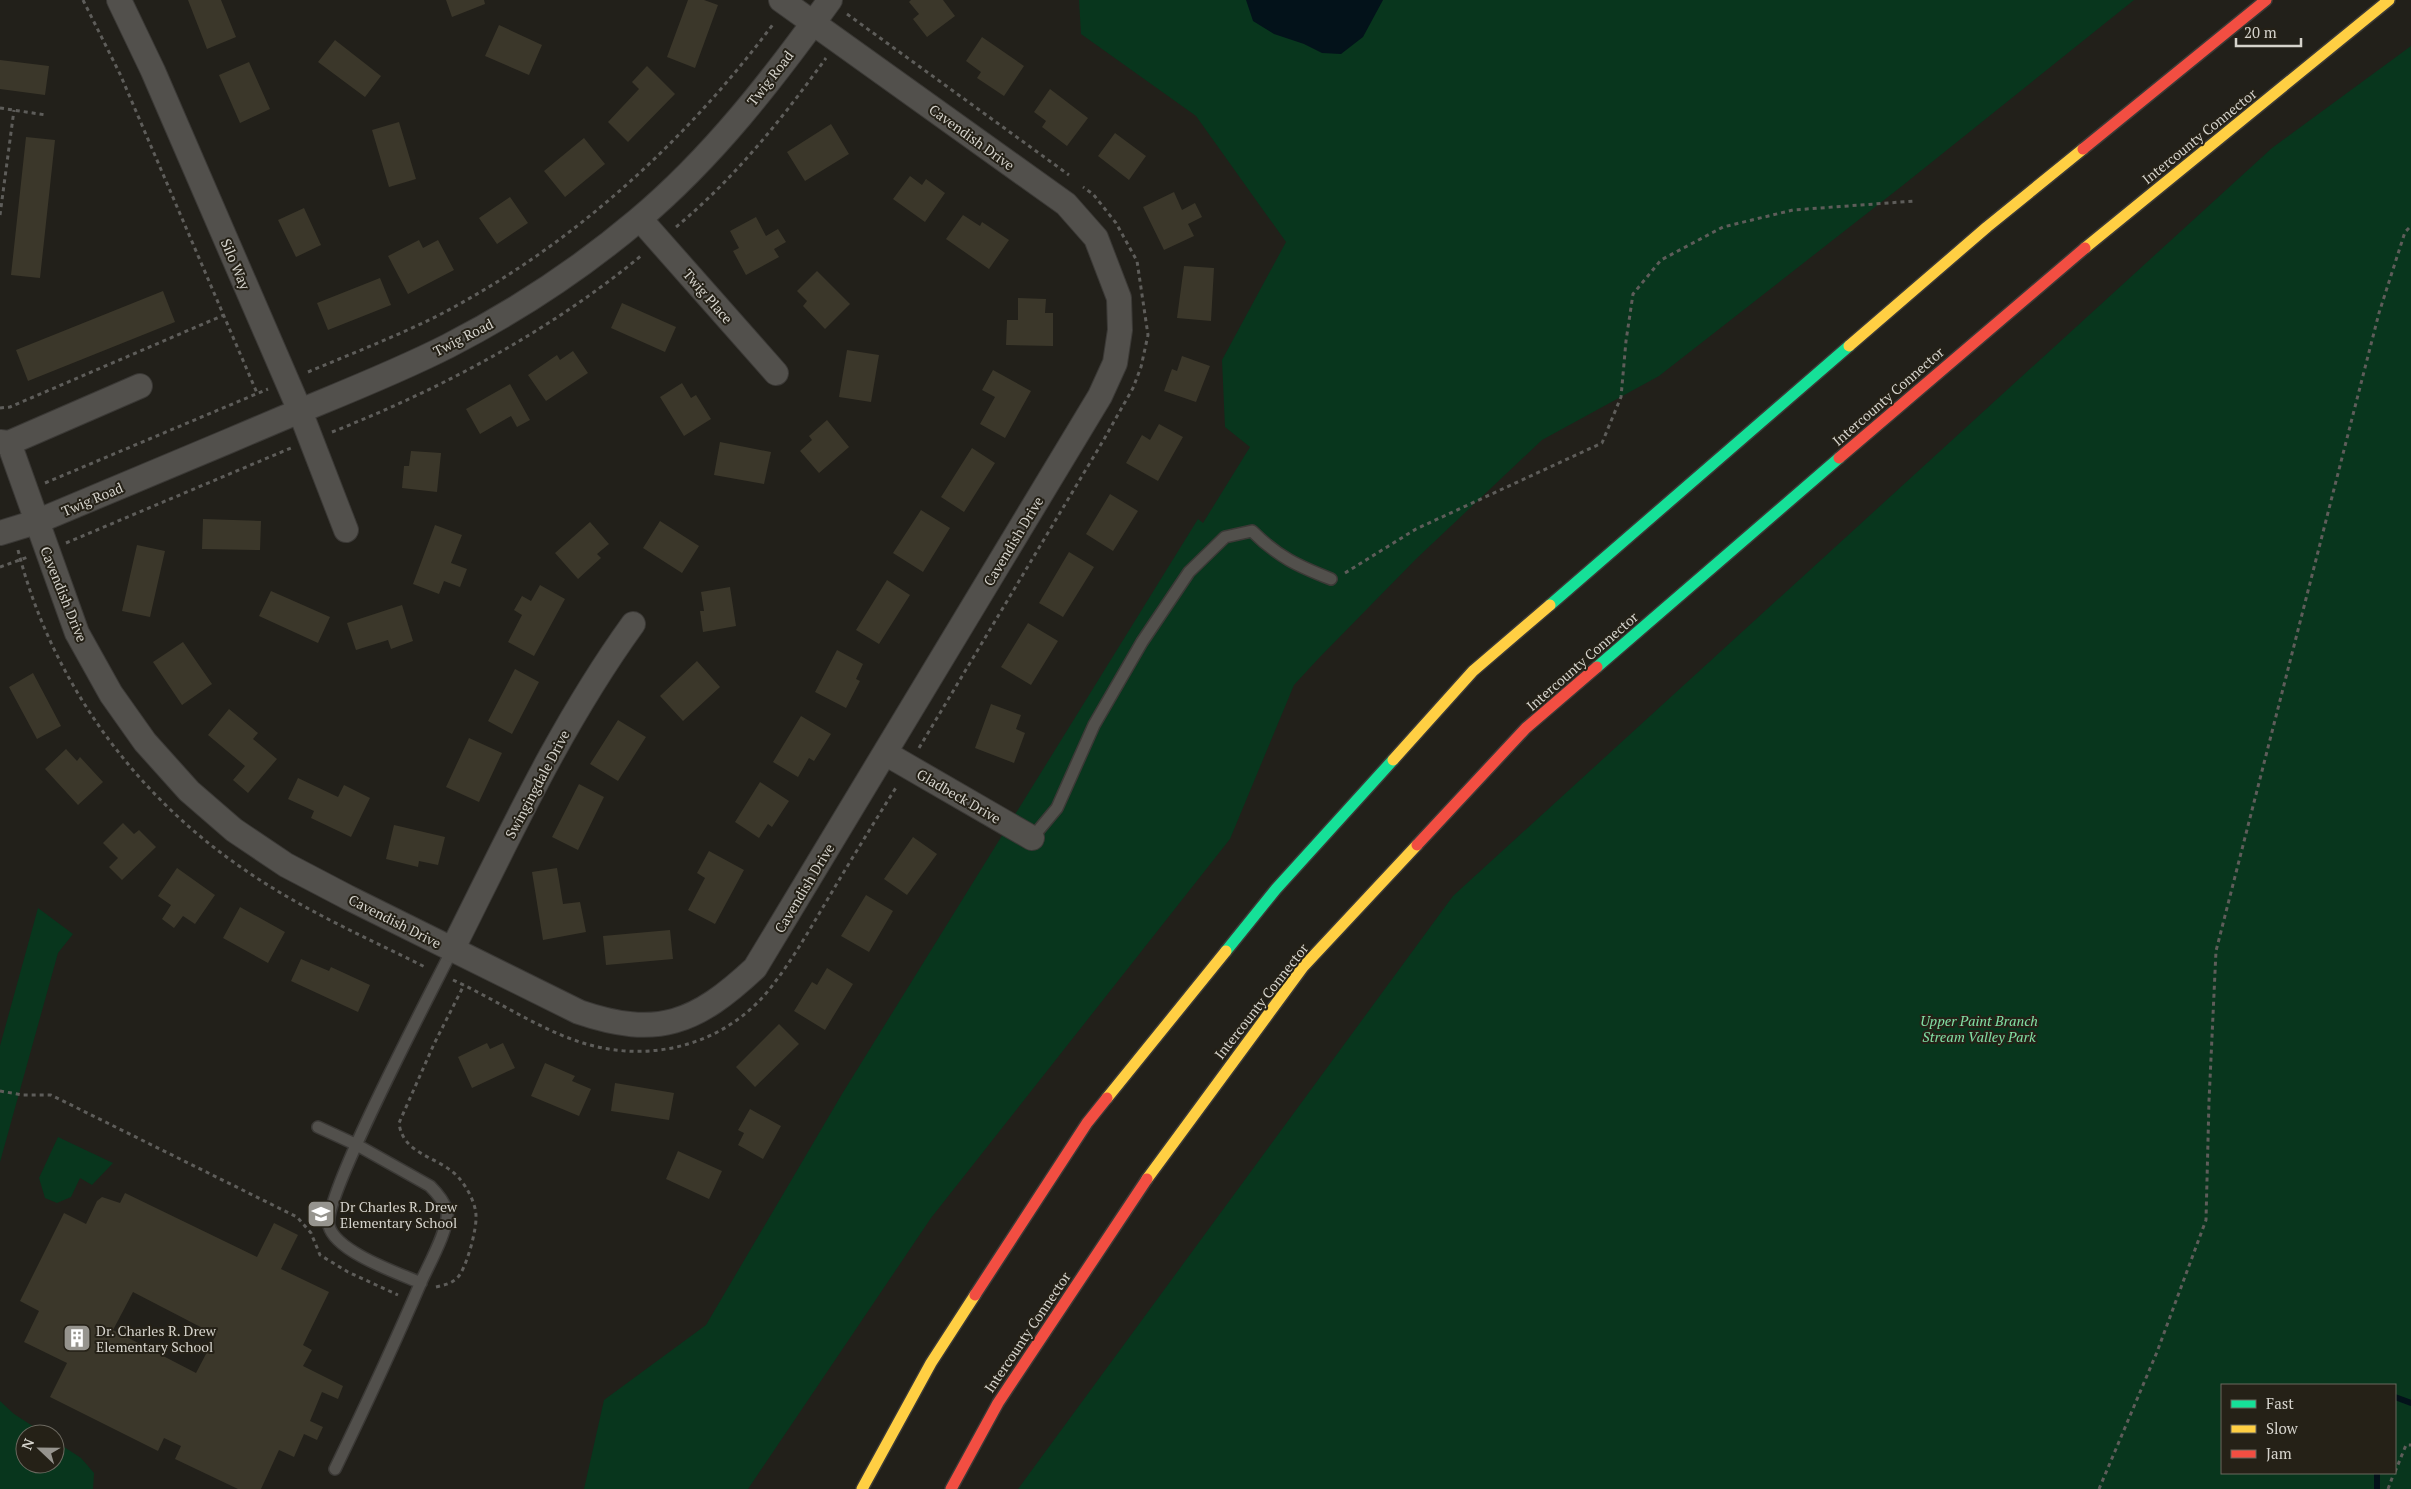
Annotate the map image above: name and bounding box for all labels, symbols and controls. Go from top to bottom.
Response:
scale bar [2236,15,2301,47]
text: 20 m [2244,22,2277,42]
street label: Twig Road [742,46,798,109]
street label: Intercounty Connector [2138,84,2261,188]
street label: Cavendish Drive [925,100,1019,174]
street label: Silo Way [217,236,256,293]
street label: Twig Place [679,265,737,327]
street label: Twig Road [430,314,497,360]
street label: Intercounty Connector [1828,342,1948,450]
street label: Twig Road [58,477,126,520]
street label: Cavendish Drive [979,493,1047,589]
street label: Cavendish Drive [36,543,92,645]
street label: Intercounty Connector [1522,607,1642,715]
street label: Swingingdale Drive [500,726,574,842]
street label: Gladbeck Drive [914,764,1004,828]
street label: Cavendish Drive [770,840,838,936]
street label: Cavendish Drive [346,890,444,952]
street label: Intercounty Connector [1210,939,1313,1063]
park label: Upper Paint Branch Stream Valley Park [1920,1011,2038,1046]
place label: Dr Charles R. Drew Elementary School [340,1197,458,1232]
school or university icon: Dr Charles R. Drew Elementary School [306,1199,336,1229]
street label: Intercounty Connector [979,1267,1075,1396]
place label: Dr. Charles R. Drew Elementary School [96,1321,217,1356]
building icon: Dr. Charles R. Drew Elementary School [62,1323,92,1353]
legend [2221,1384,2396,1474]
text: Fast [2266,1393,2294,1413]
text: Slow [2266,1418,2299,1438]
north arrow [15,1424,65,1474]
text: N [17,1435,38,1452]
text: Jam [2266,1443,2292,1463]

